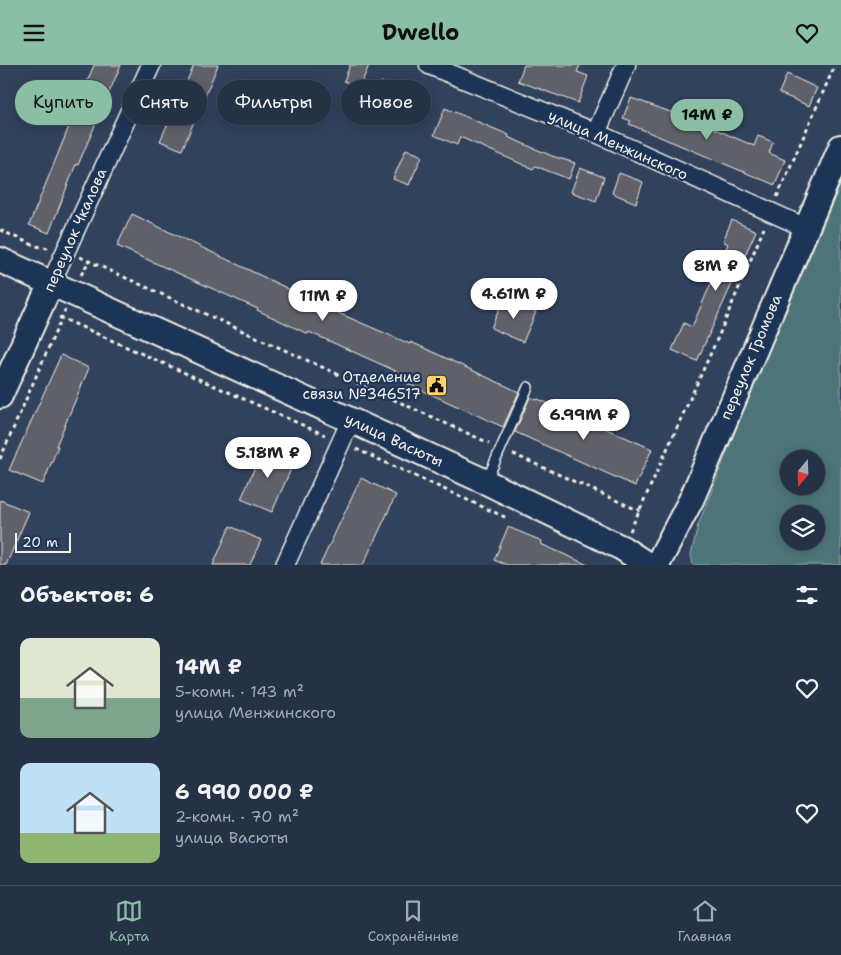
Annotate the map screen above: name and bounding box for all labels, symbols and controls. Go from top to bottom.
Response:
text: Dwello [382,18,459,47]
icon: menu [20,19,48,47]
icon: heart [793,19,821,47]
chip: Купить [15,80,112,125]
chip: Снять [122,80,207,125]
chip: Фильтры [217,80,331,125]
chip: Новое [341,80,431,125]
pin: 14M ₽ [672,99,742,141]
text: 14M ₽ [681,104,733,125]
street label: улица Менжинского [545,105,691,185]
street label: переулок Чкалова [39,164,112,295]
pin: 8M ₽ [686,249,746,292]
text: 8M ₽ [694,255,738,276]
pin: 4.61M ₽ [468,277,560,320]
pin: 11M ₽ [288,279,358,322]
text: 4.61M ₽ [482,283,546,304]
text: 11M ₽ [299,285,347,306]
street label: переулок Громова [716,291,787,423]
place label: Отделение связи №346517 [303,367,421,404]
public building icon: Отделение связи №346517 [425,374,449,398]
pin: 6.99M ₽ [538,399,630,441]
text: 6.99M ₽ [550,404,618,425]
street label: улица Васюты [342,408,446,472]
pin: 5.18M ₽ [222,437,314,479]
text: 5.18M ₽ [236,442,300,463]
north arrow [780,450,825,495]
map controls [780,450,825,550]
button: layers [780,505,825,550]
scale bar [15,530,71,553]
text: 20 m [22,533,58,551]
text: Объектов: 6 [20,581,154,609]
icon: filters [793,581,821,609]
text: 14M ₽ [175,653,242,681]
icon: home [60,658,120,718]
icon: heart [793,674,821,702]
text: 5-комн. · 143 m² [175,681,304,702]
text: улица Менжинского [175,702,336,723]
text: 6 990 000 ₽ [175,778,314,806]
icon: home [60,783,120,843]
icon: heart [793,799,821,827]
text: 2-комн. · 70 m² [175,806,299,827]
text: улица Васюты [175,827,288,848]
tab: Карта [109,897,149,945]
tab: Сохранённые [368,897,459,945]
tab: Главная [677,897,732,945]

